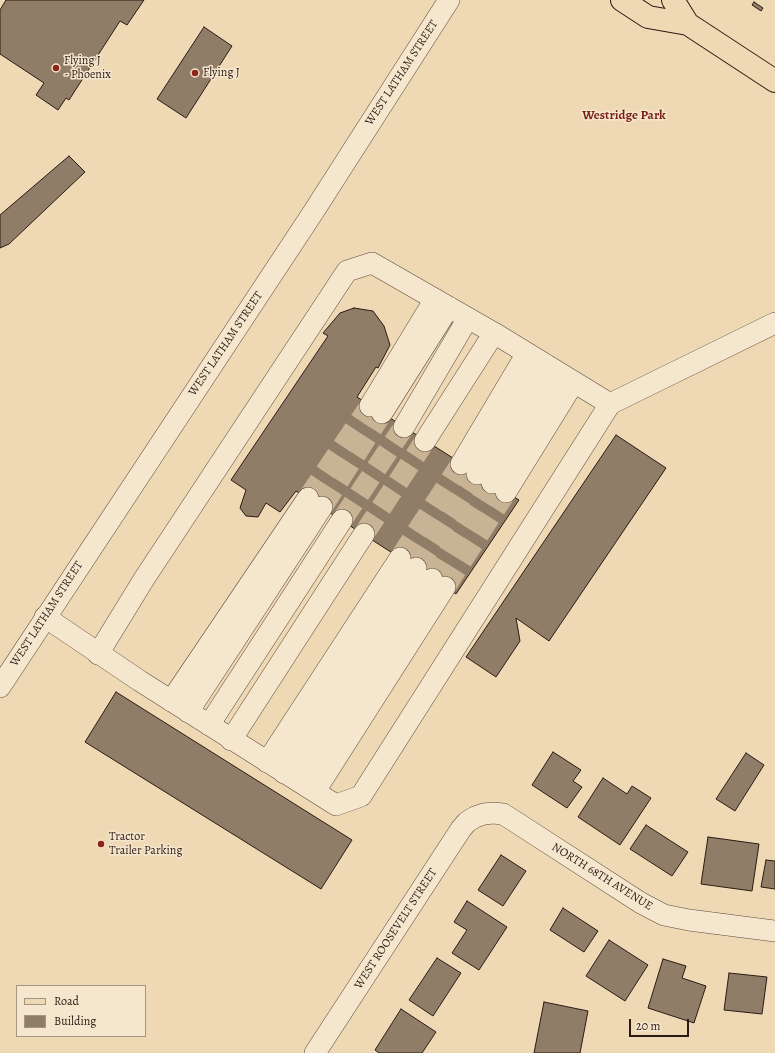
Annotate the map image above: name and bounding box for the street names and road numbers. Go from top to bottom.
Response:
street label: WEST LATHAM STREET [363,18,441,128]
street label: WEST LATHAM STREET [186,289,266,399]
street label: WEST LATHAM STREET [8,559,86,669]
street label: NORTH 68TH AVENUE [549,840,655,914]
street label: WEST ROOSEVELT STREET [352,866,440,992]

